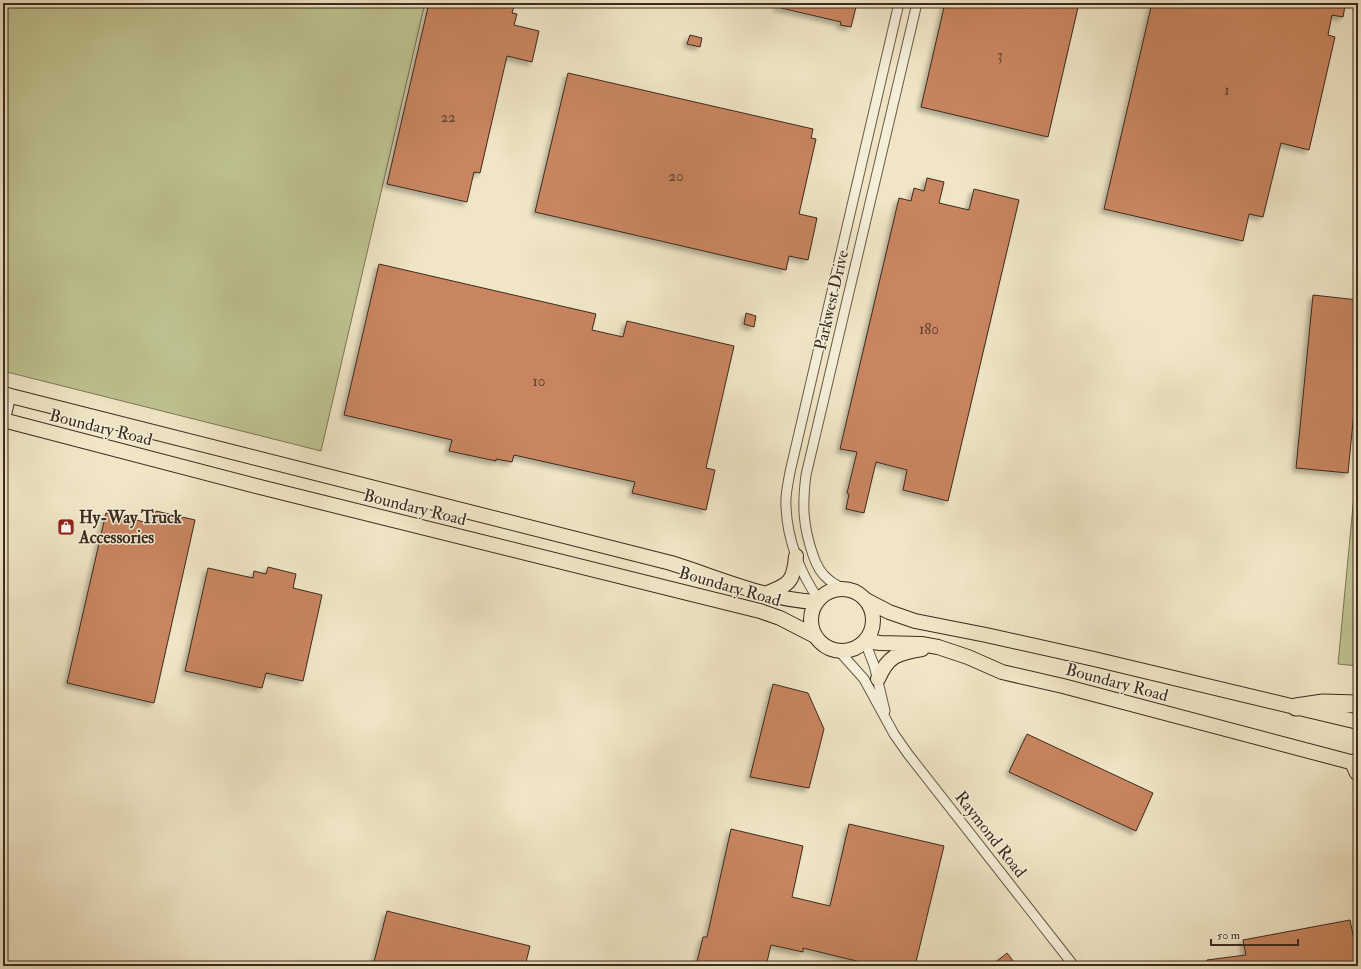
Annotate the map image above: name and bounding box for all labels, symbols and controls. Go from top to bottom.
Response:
house number: 3 [997,46,1003,65]
house number: 1 [1224,81,1230,100]
house number: 22 [440,108,456,127]
house number: 20 [668,167,684,186]
street label: Parkwest Drive [810,248,853,352]
house number: 180 [919,320,939,339]
house number: 10 [533,372,545,391]
street label: Boundary Road [47,405,155,452]
street label: Boundary Road [361,485,469,532]
place label: Hy-Way Truck Accessories [78,507,183,548]
shop icon: Hy-Way Truck Accessories [56,517,76,537]
street label: Boundary Road [676,562,784,612]
street label: Boundary Road [1063,659,1171,707]
street label: Raymond Road [950,787,1031,883]
scale bar [1211,921,1298,947]
text: 50 m [1217,928,1241,943]

